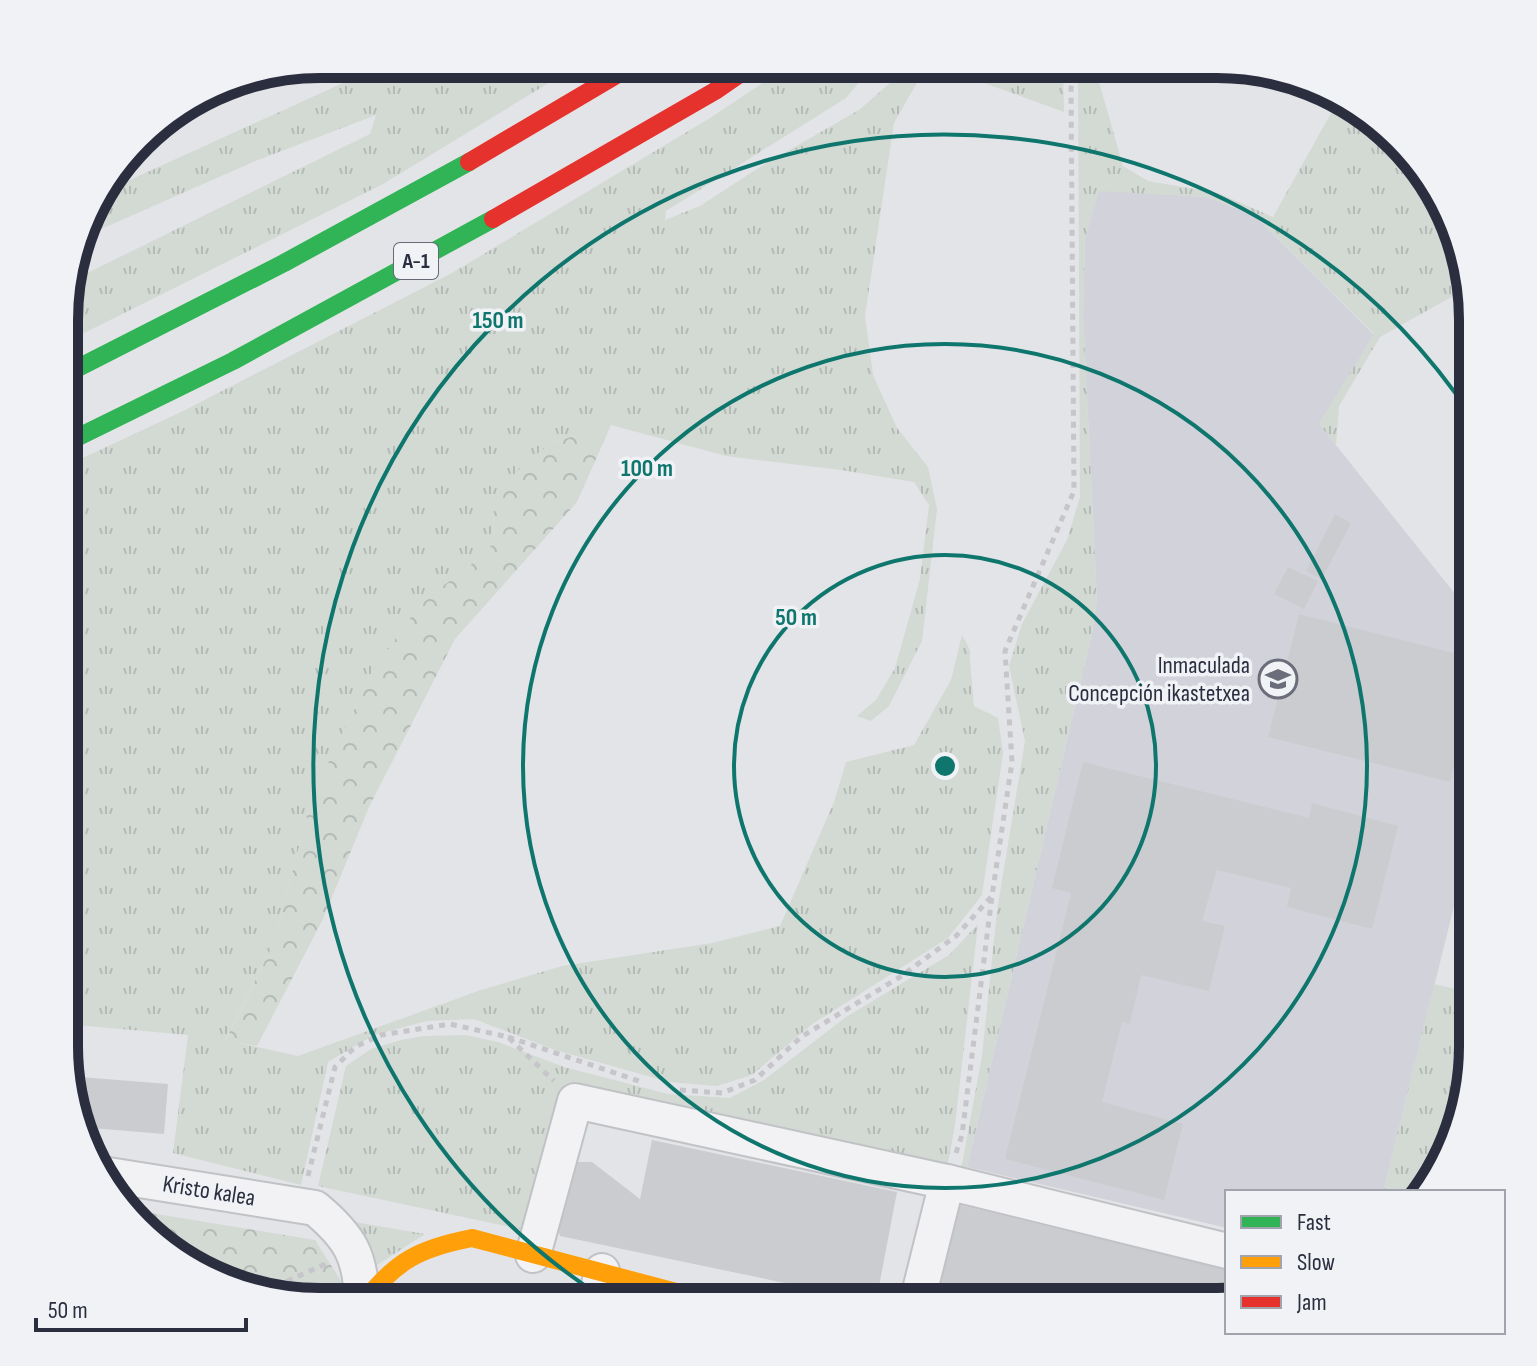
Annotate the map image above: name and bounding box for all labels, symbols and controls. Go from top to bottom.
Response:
road number: A-1 [394,243,438,279]
text: 150 m [472,306,524,335]
text: 100 m [621,454,673,483]
text: 50 m [775,603,817,632]
place label: Inmaculada Concepción ikastetxea [1068,651,1250,708]
school or university icon: Inmaculada Concepción ikastetxea [1257,658,1299,700]
centre of rings [931,752,959,780]
street label: Kristo kalea [161,1169,257,1213]
legend [1225,1190,1505,1334]
text: Fast [1297,1208,1331,1237]
text: Slow [1297,1248,1335,1277]
scale bar [36,1282,246,1332]
text: Jam [1296,1288,1327,1317]
text: 50 m [48,1296,88,1325]

